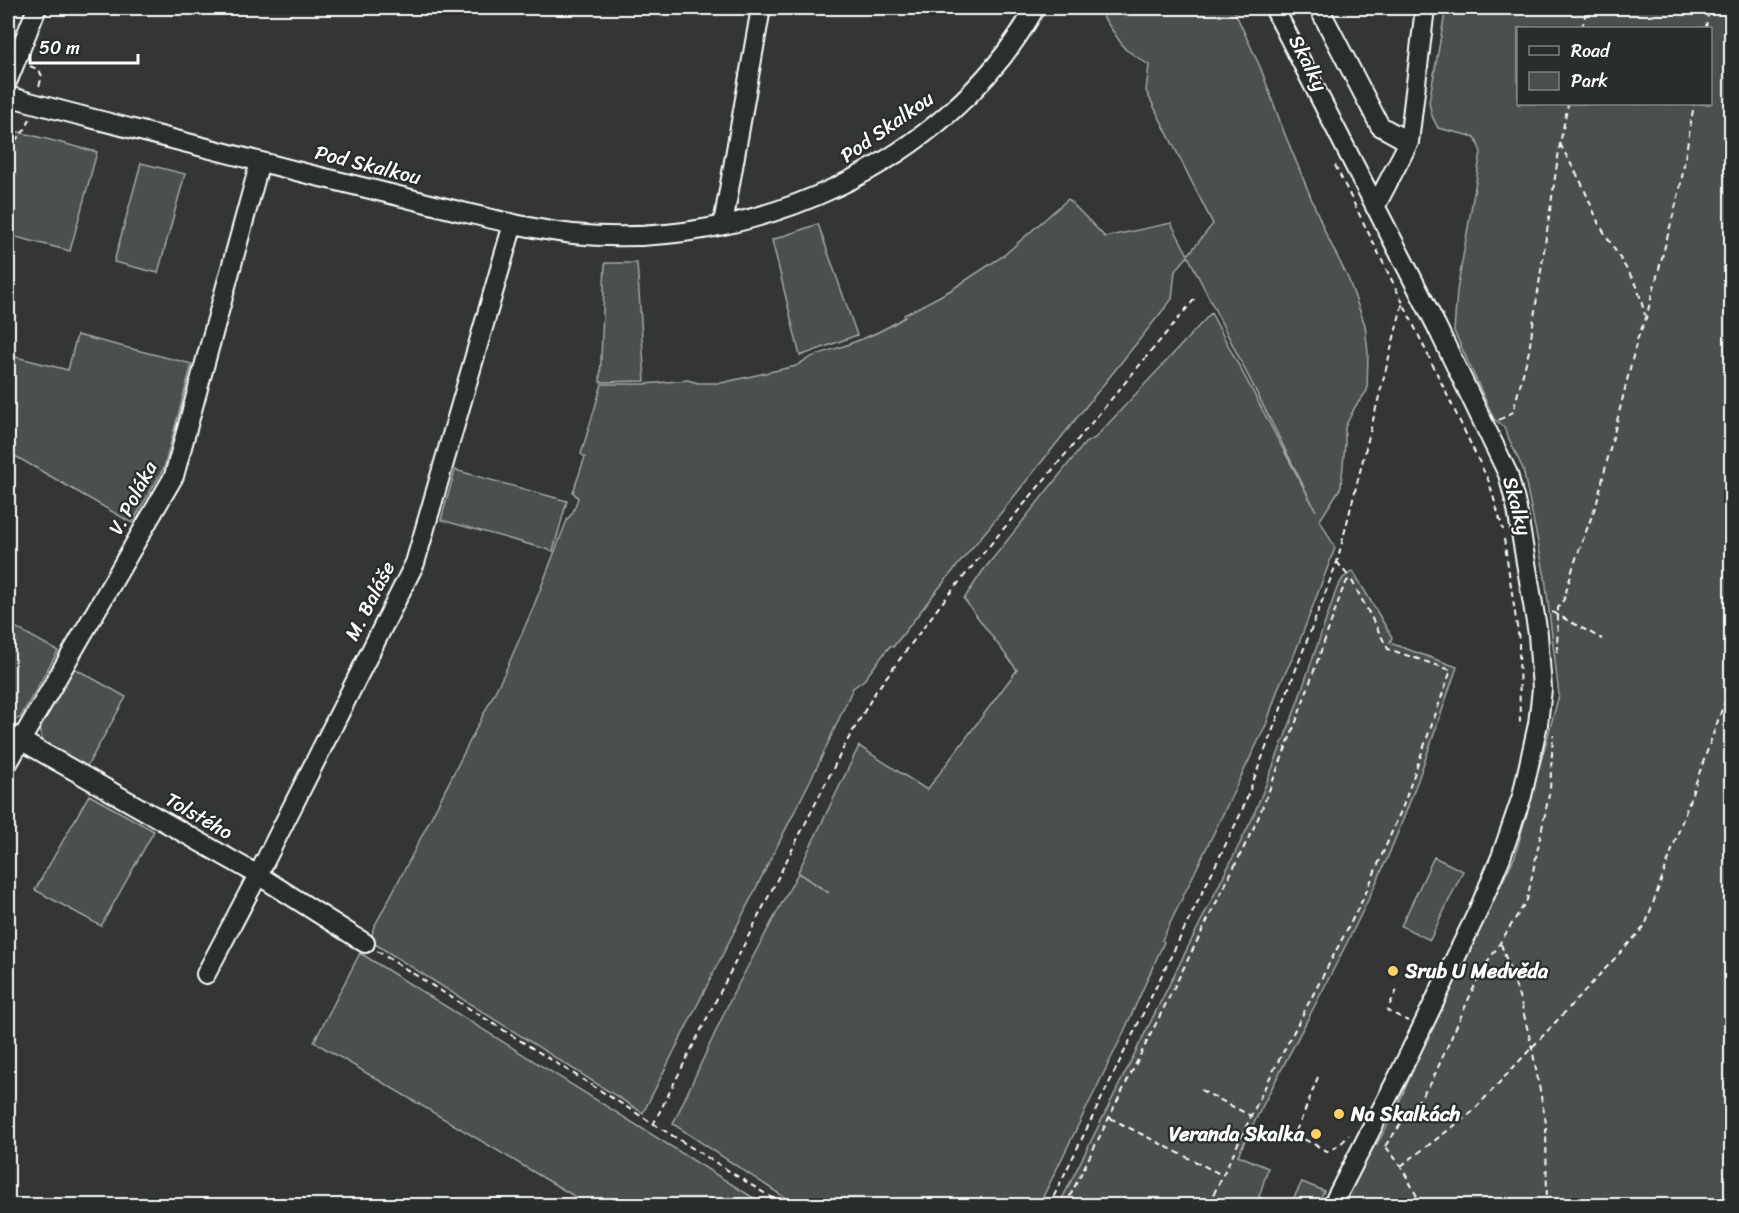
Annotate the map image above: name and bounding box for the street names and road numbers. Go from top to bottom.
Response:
street label: Skalky [1279,28,1337,98]
street label: Pod Skalkou [833,81,942,172]
street label: Pod Skalkou [311,135,425,195]
street label: V. Poláka [99,454,168,541]
street label: Skalky [1492,473,1542,540]
street label: M. Baláše [335,555,405,647]
street label: Tolstého [158,783,240,849]

